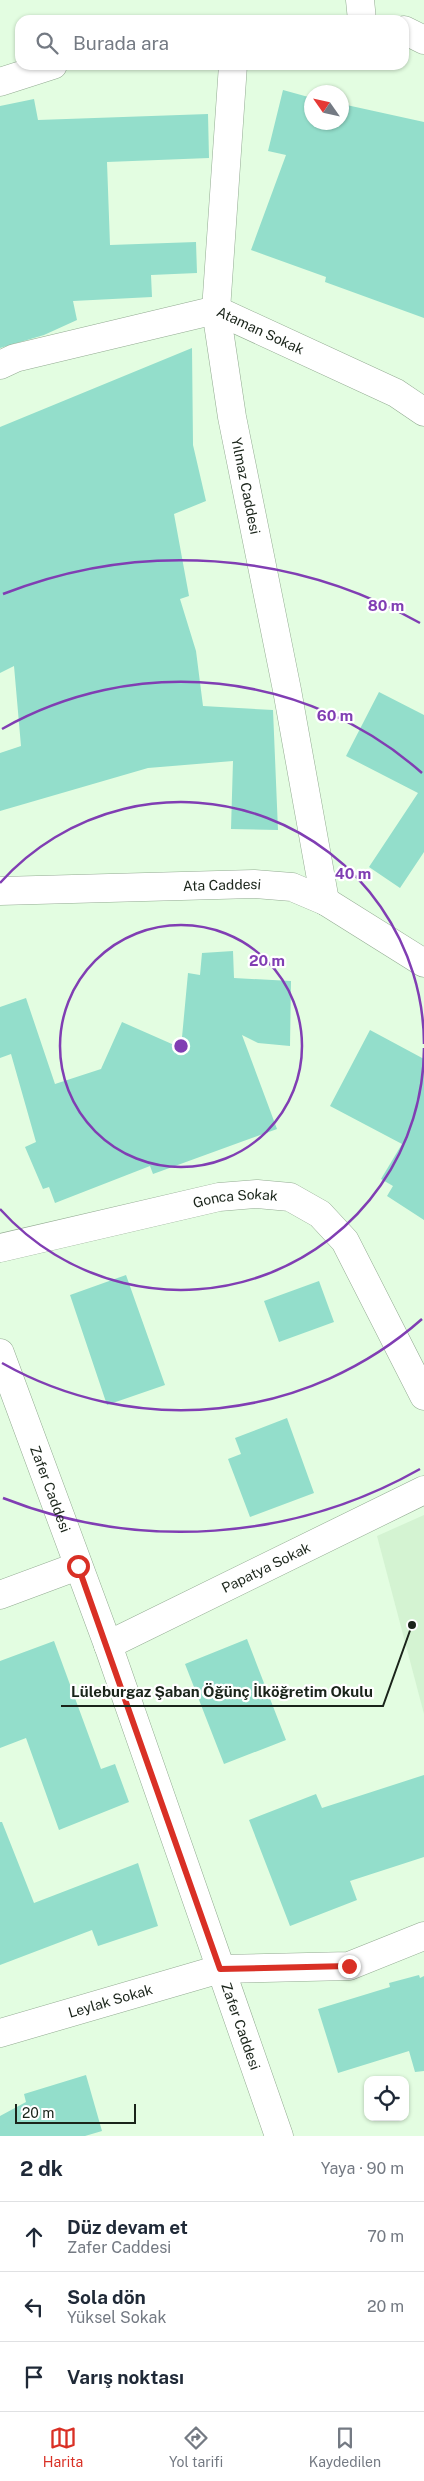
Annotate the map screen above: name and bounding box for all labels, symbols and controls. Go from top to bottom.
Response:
search box [15,15,409,70]
icon: search [33,29,61,57]
text: Burada ara [73,32,169,54]
north arrow [304,85,349,130]
street label: Ataman Sokak [214,303,307,357]
street label: Yılmaz Caddesi [228,436,263,536]
text: 80 m [368,597,404,614]
text: 60 m [317,707,353,724]
text: 40 m [335,865,371,882]
street label: Ata Caddesi [183,876,262,894]
text: 20 m [249,952,285,969]
centre of rings [172,1037,190,1055]
street label: Gonca Sokak [191,1186,279,1211]
street label: Zafer Caddesi [27,1443,74,1535]
street label: Papatya Sokak [219,1539,313,1596]
route start [67,1555,90,1578]
callout: Lüleburgaz Şaban Öğünç İlköğretim Okulu [61,1676,383,1706]
text: Lüleburgaz Şaban Öğünç İlköğretim Okulu [71,1683,373,1700]
route end [338,1955,361,1978]
street label: Leylak Sokak [66,1981,155,2021]
street label: Zafer Caddesi [218,1981,263,2072]
map controls [364,2076,409,2121]
button: locate [364,2076,409,2121]
scale bar [15,2101,136,2124]
text: 20 m [22,2105,54,2121]
text: 2 dk [20,2156,63,2181]
text: Yaya · 90 m [321,2159,404,2178]
text: Düz devam et [67,2216,188,2238]
icon: ahead [20,2223,48,2251]
text: 70 m [367,2227,404,2246]
text: Zafer Caddesi [67,2238,171,2257]
text: Sola dön [67,2286,146,2308]
icon: left [20,2293,48,2321]
text: 20 m [367,2297,404,2316]
text: Yüksel Sokak [67,2308,166,2327]
icon: arrive [20,2363,48,2391]
text: Varış noktası [67,2366,184,2388]
tab: Harita [43,2424,83,2470]
tab: Yol tarifi [169,2424,223,2470]
tab: Kaydedilen [309,2424,381,2470]

